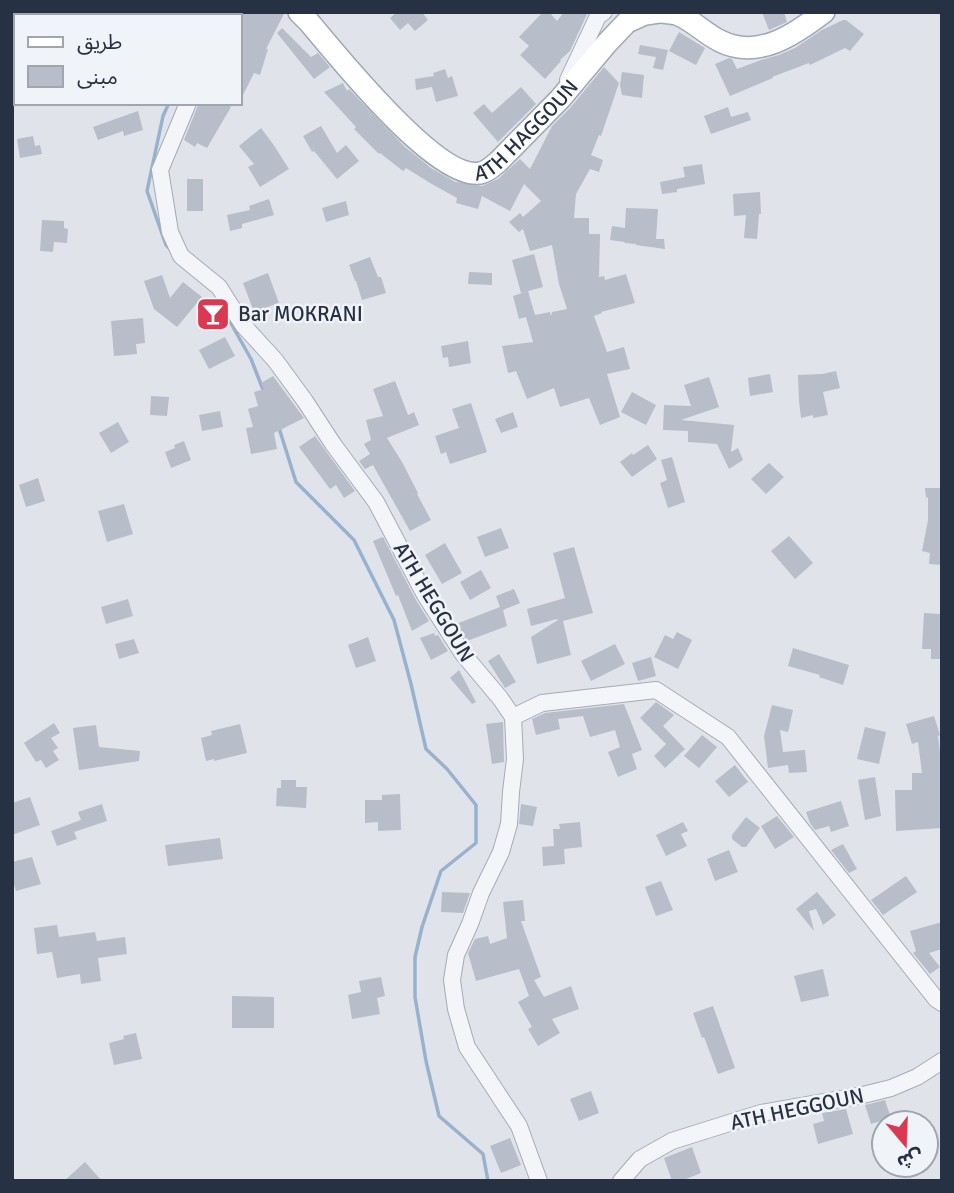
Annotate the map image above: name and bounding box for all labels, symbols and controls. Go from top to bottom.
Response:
legend [14,14,242,105]
text: طريق [77,29,122,55]
text: مبنى [77,64,118,90]
street label: ATH HAGGOUN [472,74,584,187]
bar icon: Bar MOKRANI [194,295,232,333]
place label: Bar MOKRANI [238,301,363,327]
street label: ATH HEGGOUN [388,537,480,667]
street label: ATH HEGGOUN [728,1082,866,1136]
north arrow [870,1109,940,1179]
text: ش [894,1144,926,1175]

